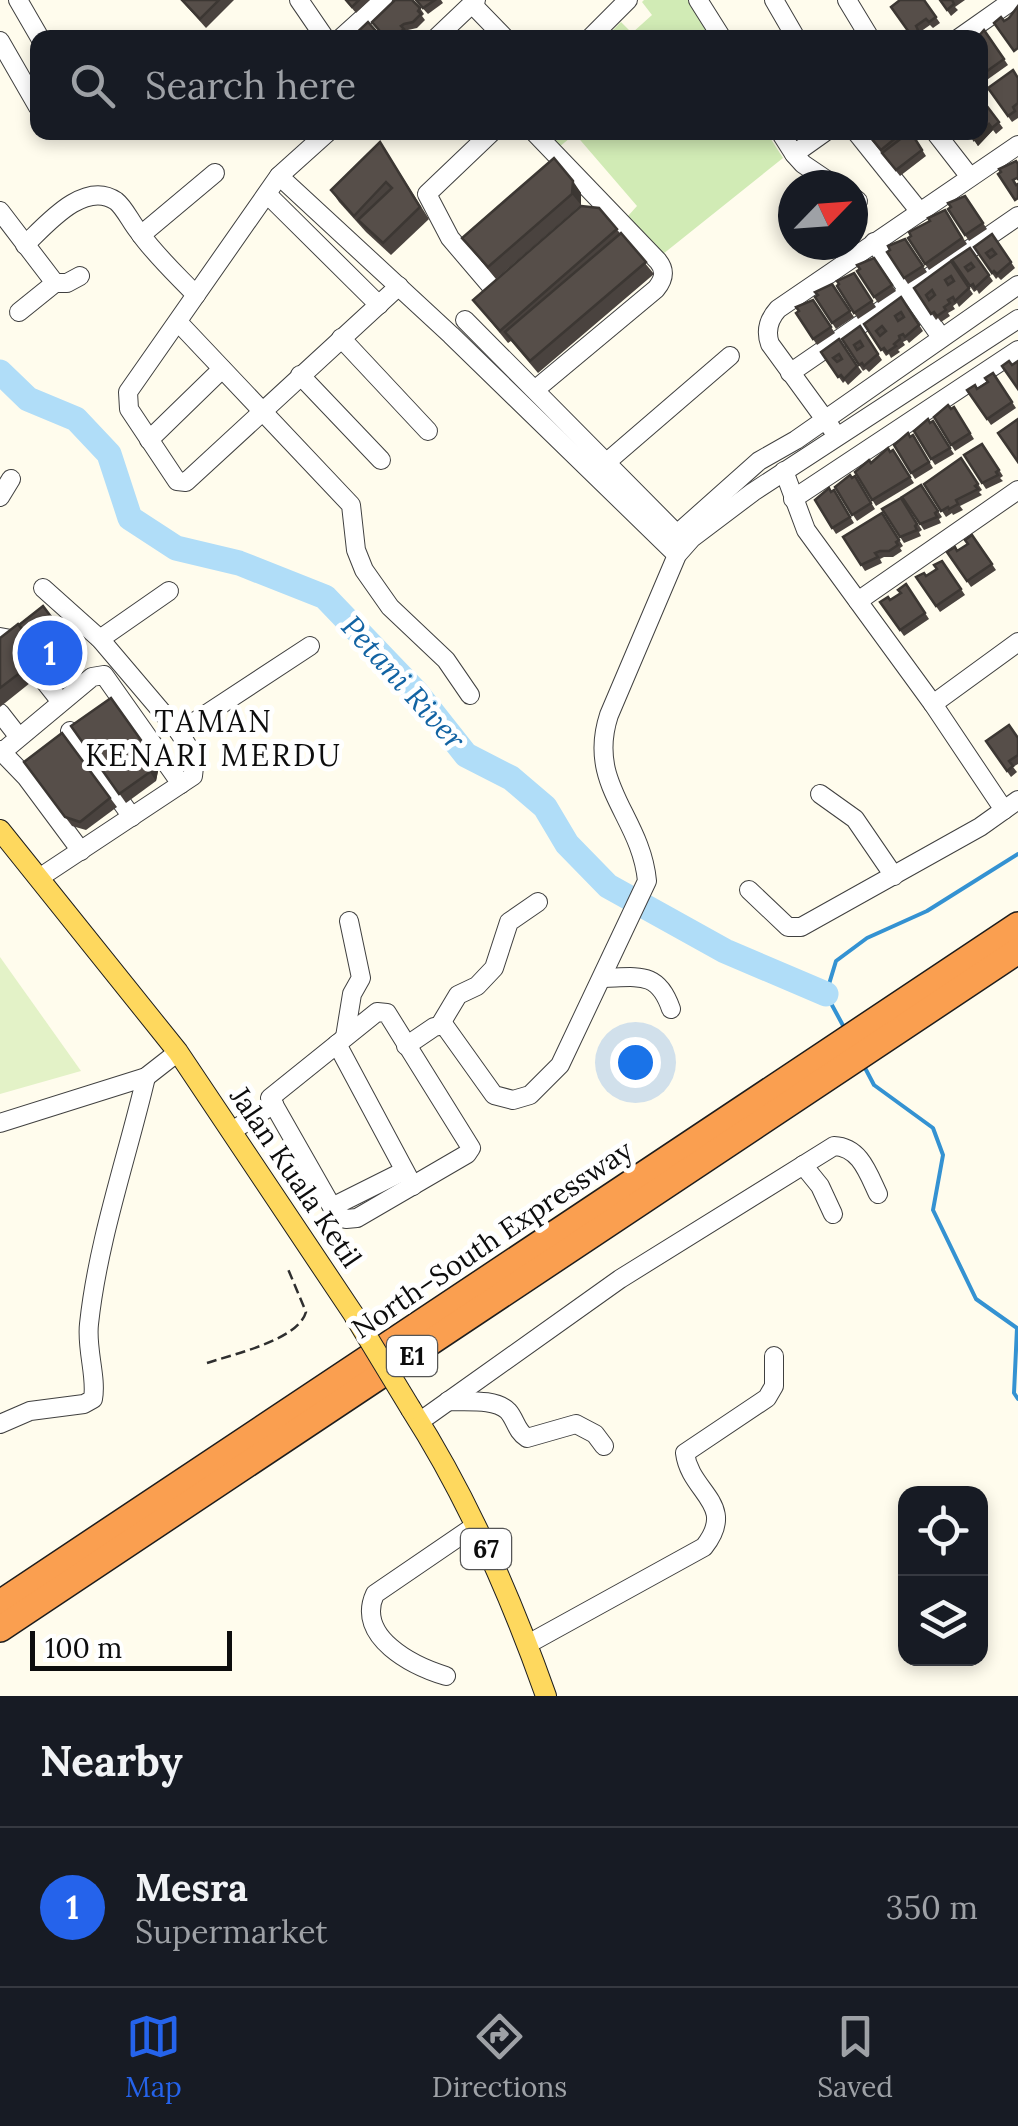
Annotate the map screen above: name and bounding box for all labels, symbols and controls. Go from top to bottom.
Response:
search box [30,30,988,140]
icon: search [65,58,120,113]
text: Search here [145,61,356,109]
north arrow [778,170,868,260]
water label: Petani River [334,607,474,758]
pin: 1 [18,616,82,690]
district label: TAMAN KENARI MERDU [85,702,343,774]
your location [610,1037,661,1088]
street label: Jalan Kuala Ketil [222,1079,370,1274]
street label: North–South Expressway [345,1132,639,1346]
road number: E1 [387,1336,437,1376]
map controls [898,1486,988,1666]
button: locate [898,1486,988,1576]
road number: 67 [461,1529,511,1569]
button: layers [898,1576,988,1666]
scale bar [30,1626,232,1670]
text: 100 m [45,1630,122,1666]
text: Nearby [40,1734,183,1788]
text: Mesra [135,1863,248,1911]
text: 1 [66,1887,79,1928]
text: 350 m [886,1887,978,1928]
text: Supermarket [135,1911,328,1952]
tab: Map [125,2009,182,2105]
tab: Directions [432,2009,567,2105]
tab: Saved [817,2009,893,2105]

